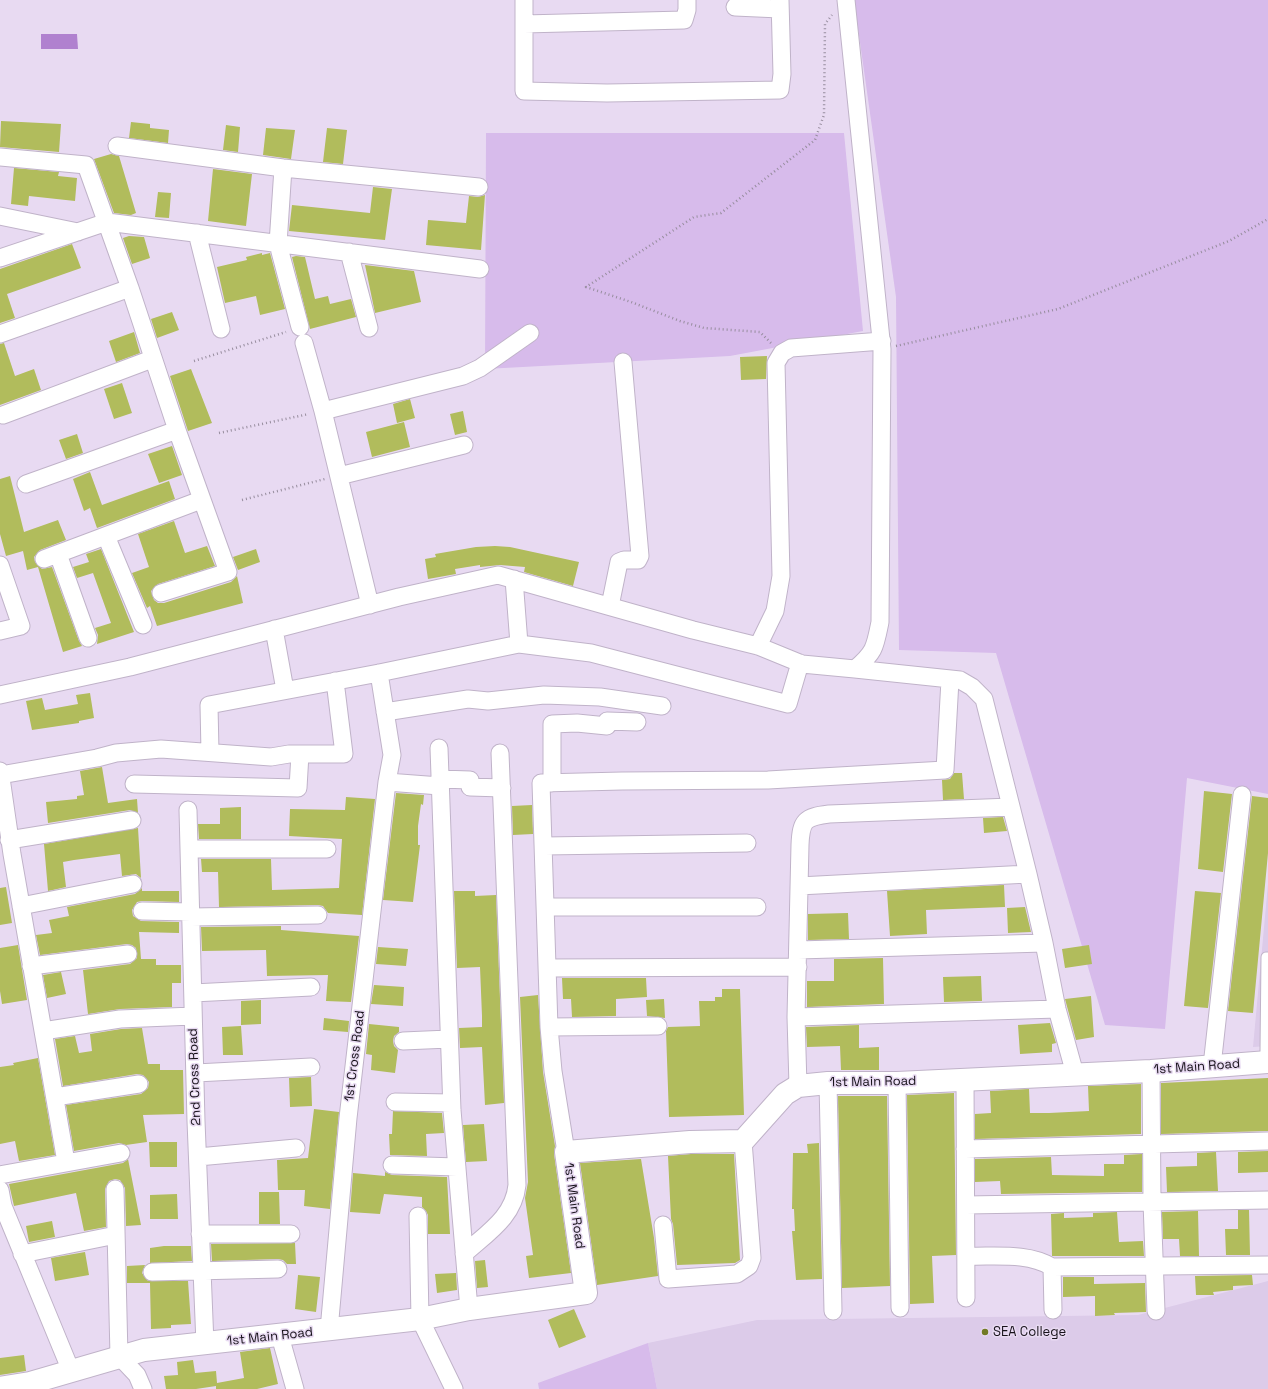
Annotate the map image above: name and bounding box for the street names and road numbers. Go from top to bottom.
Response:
street label: 1st Cross Road [342,1010,368,1102]
street label: 2nd Cross Road [186,1028,204,1126]
street label: 1st Main Road [1153,1056,1241,1078]
street label: 1st Main Road [830,1073,916,1091]
street label: 1st Main Road [560,1162,588,1250]
street label: 1st Main Road [226,1325,314,1349]

